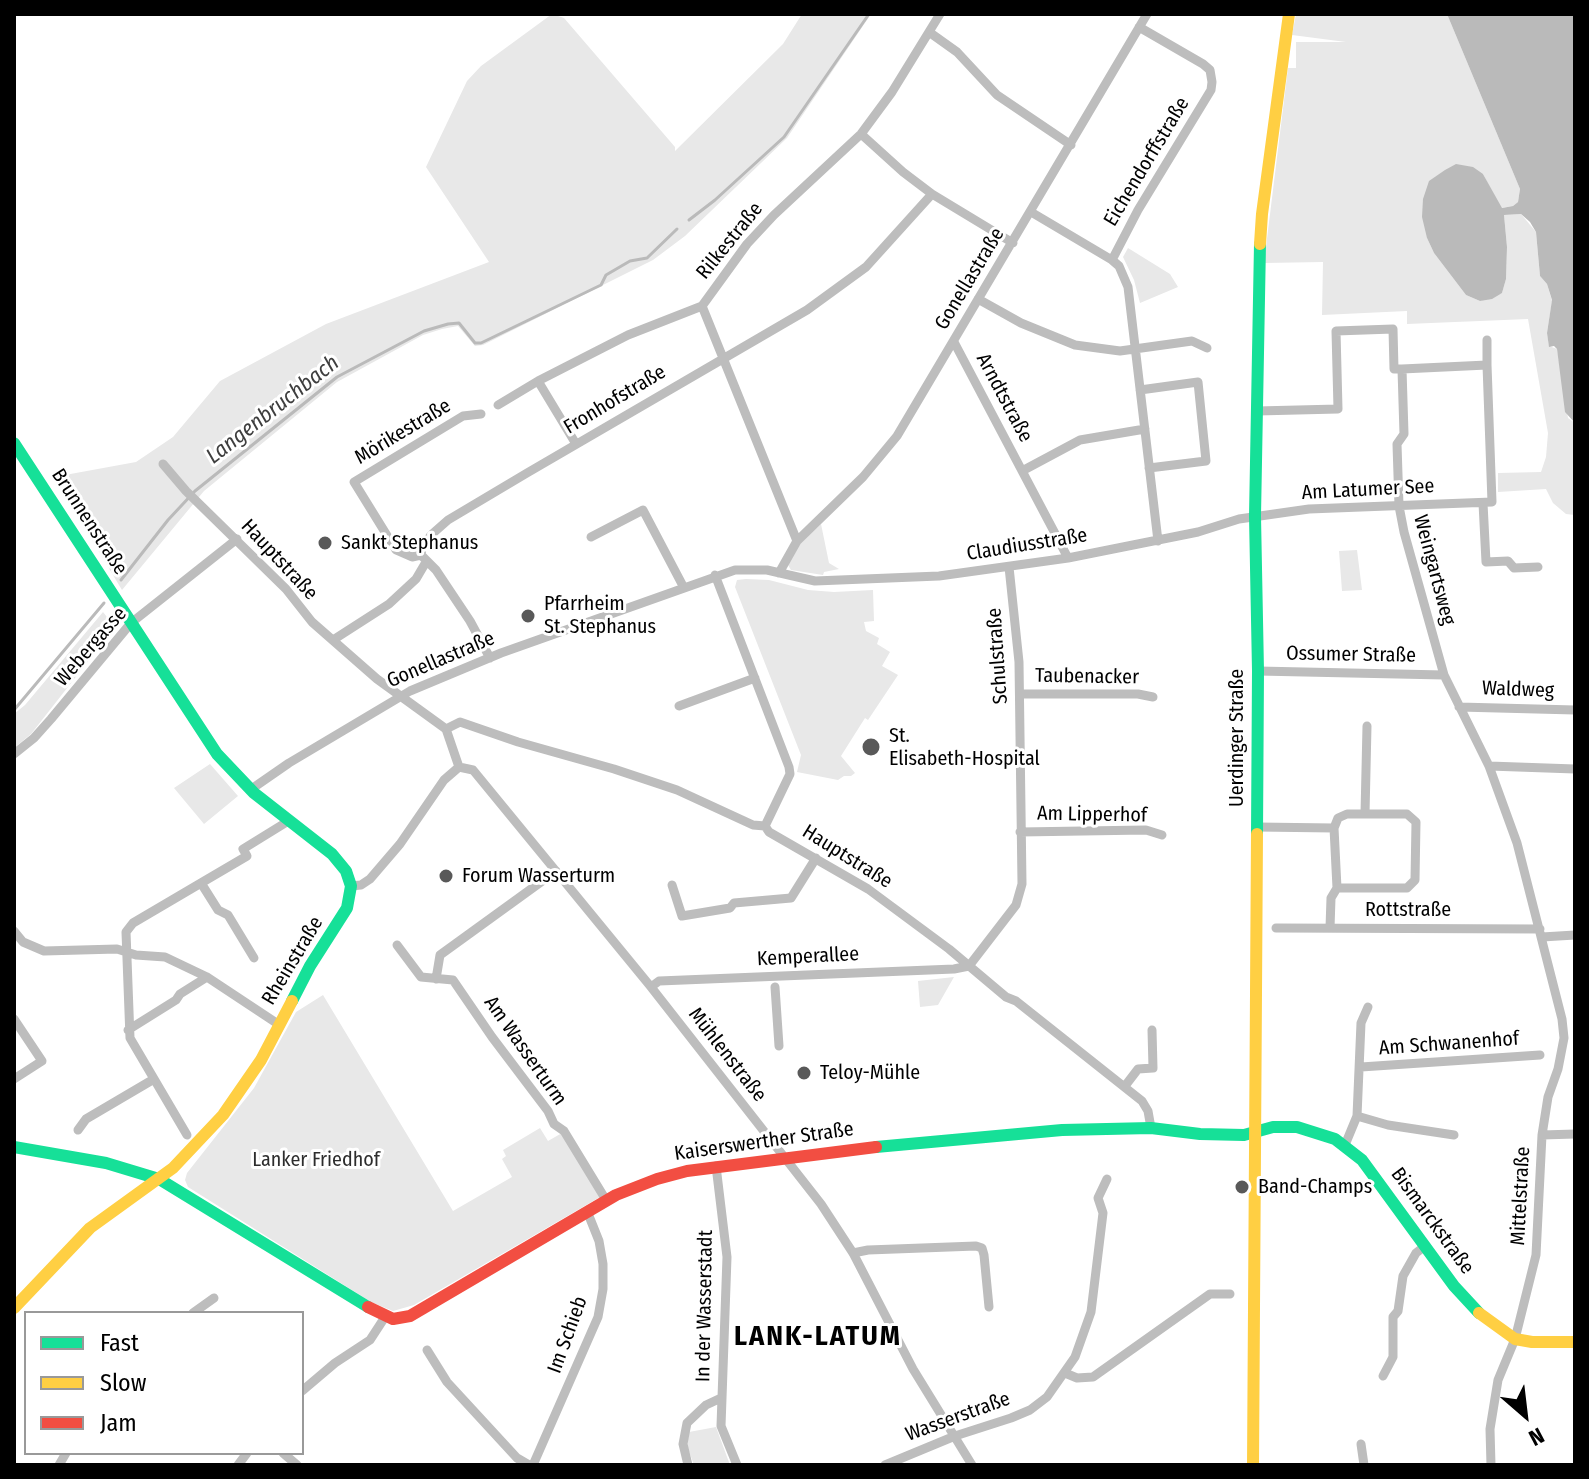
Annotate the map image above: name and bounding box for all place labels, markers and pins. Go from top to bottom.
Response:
place label: Sankt Stephanus [341,531,478,555]
marker: Sankt Stephanus [316,534,334,552]
place label: Pfarrheim St. Stephanus [544,592,656,639]
marker: Pfarrheim St. Stephanus [519,607,537,625]
place label: St. Elisabeth-Hospital [889,724,1040,771]
marker: St. Elisabeth-Hospital [860,736,882,758]
place label: Forum Wasserturm [462,864,615,888]
marker: Forum Wasserturm [437,867,455,885]
place label: Teloy-Mühle [820,1061,920,1085]
marker: Teloy-Mühle [795,1064,813,1082]
place label: Band-Champs [1258,1175,1372,1199]
marker: Band-Champs [1233,1178,1251,1196]

